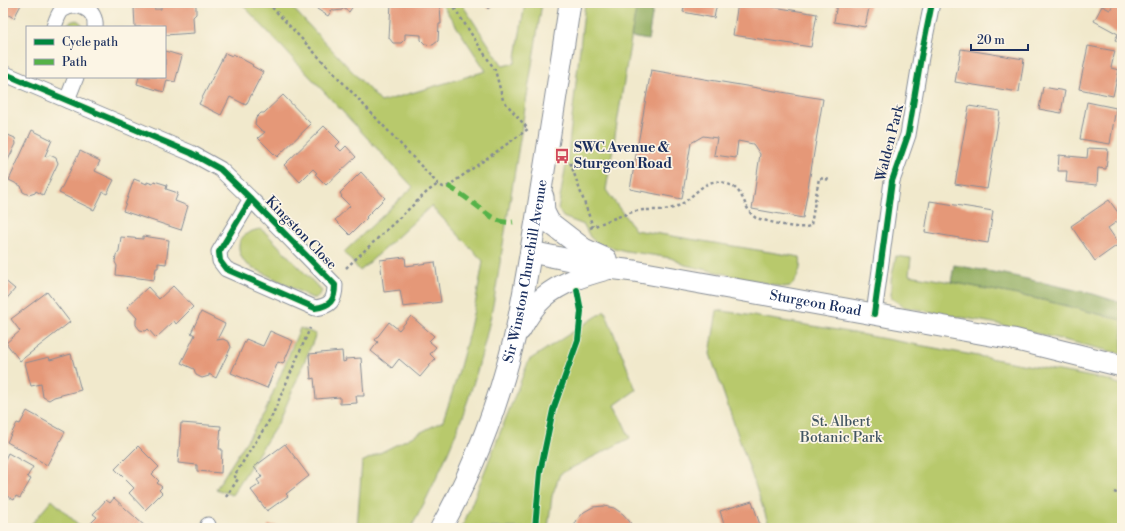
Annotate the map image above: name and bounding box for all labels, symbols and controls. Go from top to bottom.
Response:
legend [26,26,166,78]
scale bar [971,26,1028,52]
text: 20 m [977,33,1005,48]
text: Cycle path [62,35,118,50]
text: Path [62,55,87,70]
street label: Walden Park [872,102,908,184]
place label: SWC Avenue & Sturgeon Road [574,139,672,173]
bus stop icon: SWC Avenue & Sturgeon Road [553,147,571,165]
street label: Sir Winston Churchill Avenue [499,178,552,365]
street label: Kingston Close [261,192,341,274]
street label: Sturgeon Road [768,286,863,321]
park label: St. Albert Botanic Park [799,413,883,447]

